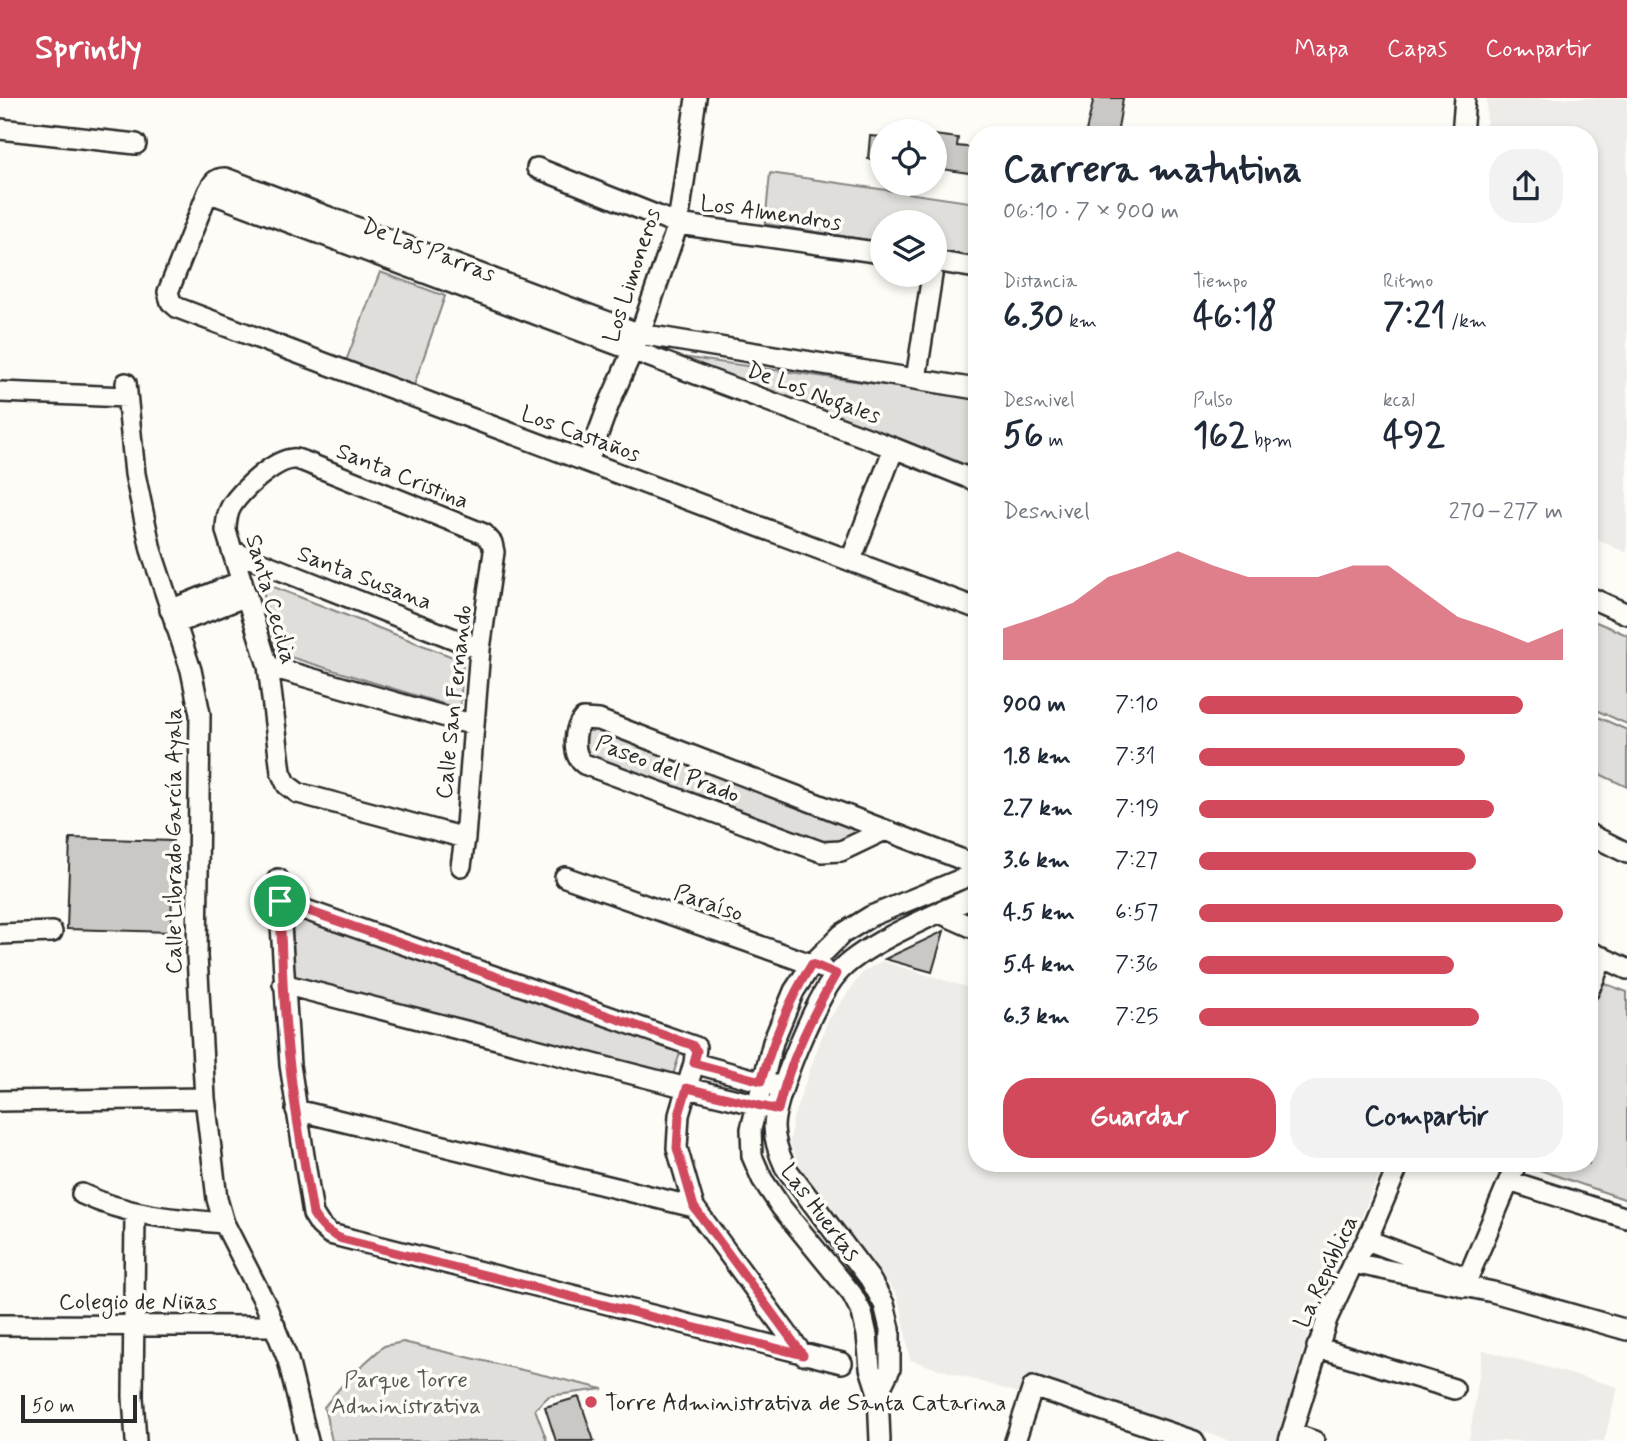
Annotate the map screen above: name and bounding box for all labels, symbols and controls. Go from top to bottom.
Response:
text: Sprintly [35,27,142,71]
text: Mapa [1294,34,1349,65]
text: Capas [1387,34,1447,65]
text: Compartir [1485,34,1592,65]
map controls [870,119,947,287]
button: locate [870,119,947,196]
text: Carrera matutina [1003,146,1302,195]
button: share [1489,149,1563,223]
street label: Los Almendros [698,189,843,239]
text: 06:10 · 7 × 900 m [1003,197,1179,227]
street label: Los Limoneros [597,205,669,347]
button: layers [870,210,947,287]
street label: De Las Parras [357,212,499,290]
text: Distancia [1003,269,1077,294]
text: Tiempo [1193,269,1248,294]
text: Ritmo [1383,269,1433,294]
text: 6.30 [1003,294,1064,340]
text: 46:18 [1193,294,1277,340]
text: 7:21 [1383,294,1446,340]
text: km [1064,309,1097,334]
text: /km [1446,309,1487,334]
street label: De Los Nogales [741,356,885,434]
text: Desnivel [1003,388,1075,413]
text: Pulso [1193,388,1233,413]
text: kcal [1383,388,1415,413]
street label: Los Castaños [517,399,644,470]
text: 56 [1003,413,1043,459]
text: 162 [1193,413,1249,459]
text: 492 [1383,413,1445,459]
text: m [1043,428,1064,453]
text: bpm [1249,428,1292,453]
street label: Santa Cristina [332,437,473,517]
text: Desnivel [1003,497,1090,527]
text: 270–277 m [1448,497,1563,527]
street label: Santa Cecilia [237,531,303,668]
street label: Santa Susana [293,539,436,618]
street label: Calle San Fernando [430,604,480,801]
text: 900 m [1003,690,1066,720]
text: 7:10 [1115,690,1159,720]
street label: Calle Librado García Ayala [160,708,190,974]
street label: Paseo del Prado [591,729,743,811]
text: 1.8 km [1003,742,1071,772]
text: 7:31 [1115,742,1155,772]
text: 2.7 km [1003,794,1073,824]
text: 7:19 [1115,794,1159,824]
text: 3.6 km [1003,846,1070,876]
text: 7:27 [1115,846,1158,876]
pin [250,871,310,931]
street label: Paraíso [670,878,747,930]
icon: arrive [261,882,299,920]
text: 4.5 km [1003,898,1075,928]
text: 6:57 [1115,898,1158,928]
text: 5.4 km [1003,950,1075,980]
text: 7:36 [1115,950,1158,980]
text: 6.3 km [1003,1002,1070,1032]
text: 7:25 [1115,1002,1159,1032]
button: Guardar [1003,1078,1276,1158]
button: Compartir [1290,1078,1563,1158]
street label: Las Huertas [773,1158,866,1268]
street label: La República [1288,1211,1366,1333]
street label: Colegio de Niñas [59,1288,217,1320]
park label: Parque Torre Administrativa [331,1366,481,1422]
place label: Torre Administrativa de Santa Catarina [605,1389,1007,1419]
scale bar [21,1392,136,1424]
text: 50 m [32,1394,75,1419]
marker: Torre Administrativa de Santa Catarina [583,1394,599,1410]

